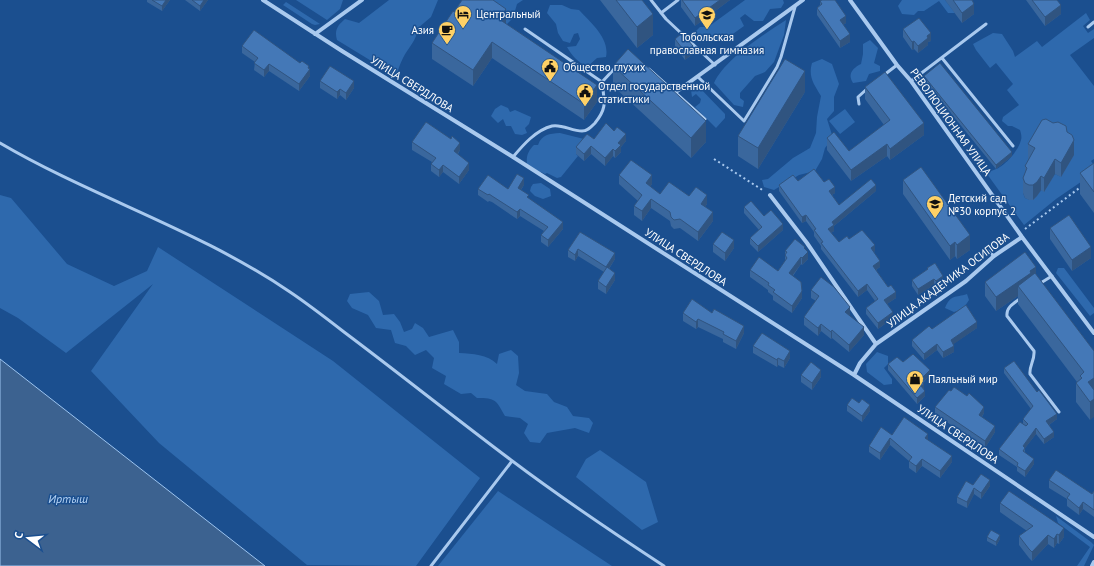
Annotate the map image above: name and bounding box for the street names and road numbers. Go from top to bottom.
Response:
street label: УЛИЦА СВЕРДЛОВА [368,53,457,116]
street label: РЕВОЛЮЦИОННАЯ УЛИЦА [907,66,995,179]
street label: УЛИЦА СВЕРДЛОВА [642,225,730,289]
street label: УЛИЦА АКАДЕМИКА ОСИПОВА [884,229,1012,331]
street label: УЛИЦА СВЕРДЛОВА [914,401,1002,467]

